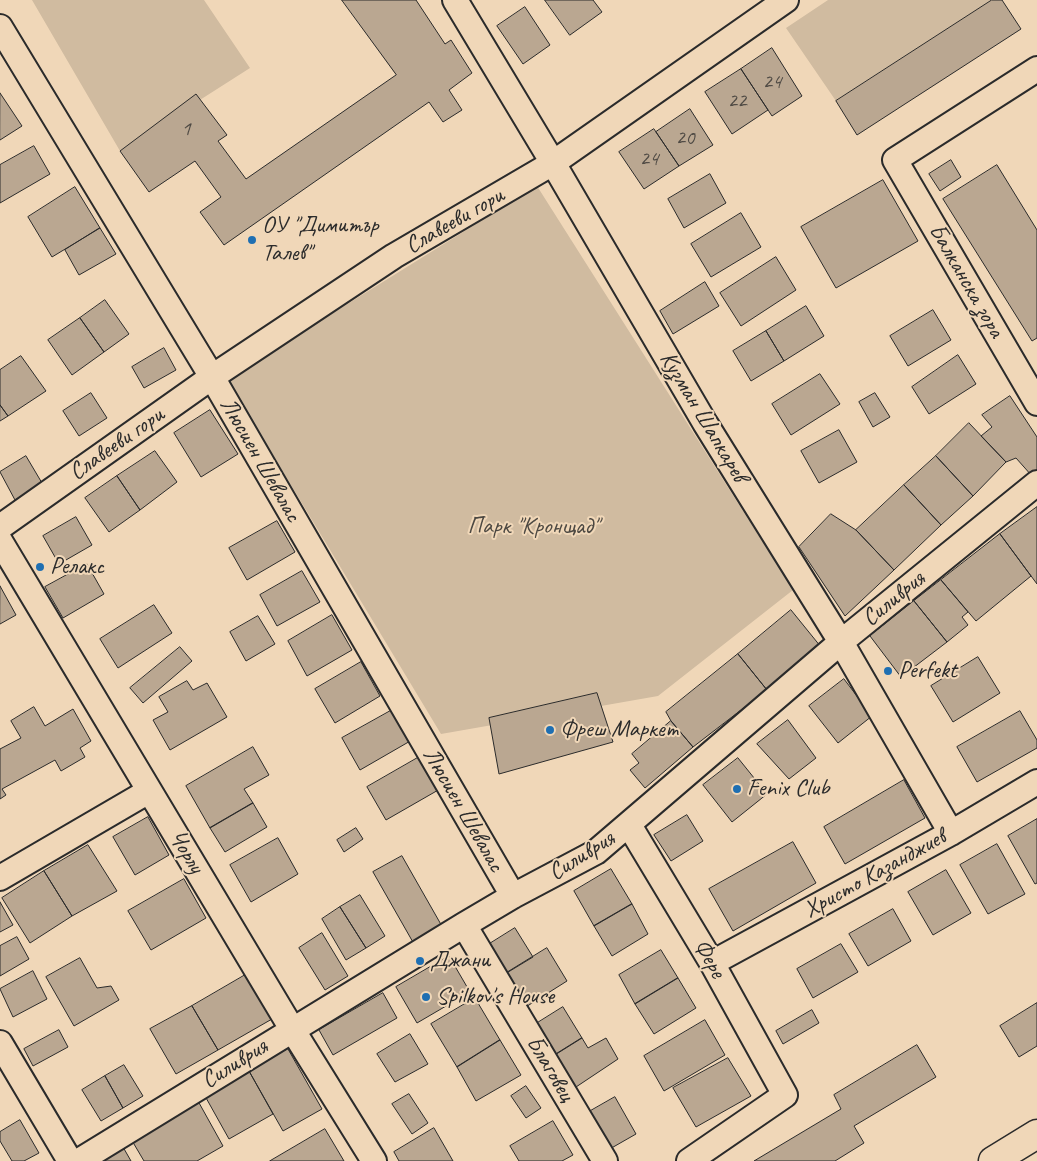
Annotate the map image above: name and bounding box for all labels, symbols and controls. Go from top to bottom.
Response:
house number: 24 [763,69,781,95]
house number: 22 [728,88,746,114]
house number: 1 [181,116,191,142]
house number: 20 [676,125,694,151]
house number: 24 [640,146,658,172]
street label: Славееви гори [400,181,510,261]
place label: ОУ "Димитър Талев" [262,212,379,268]
street label: Балканска зора [922,219,1010,343]
marker: ОУ "Димитър Талев" [246,234,258,246]
street label: Кузман Шапкарев [653,347,753,487]
street label: Люсиен Шевалас [213,393,307,527]
street label: Славееви гори [64,401,170,487]
park label: Парк "Кронщад" [468,513,598,541]
place label: Релакс [50,553,104,581]
marker: Релакс [34,561,46,573]
street label: Силиврия [857,565,931,633]
place label: Perfekt [898,657,957,685]
marker: Perfekt [882,665,894,677]
place label: Фреш Маркет [560,716,678,744]
marker: Фреш Маркет [544,724,556,736]
street label: Люсиен Шевалас [416,743,510,877]
place label: Fenix Club [747,775,829,803]
marker: Fenix Club [731,783,743,795]
street label: Христо Казанджиев [799,823,951,925]
street label: Силиврия [543,824,621,888]
street label: Чорлу [162,825,210,879]
street label: Фере [686,934,732,984]
place label: Джани [430,947,490,975]
marker: Джани [414,955,426,967]
place label: Spilkov's House [436,983,554,1011]
marker: Spilkov's House [420,991,432,1003]
street label: Благовец [519,1031,581,1107]
street label: Силиврия [196,1032,274,1096]

